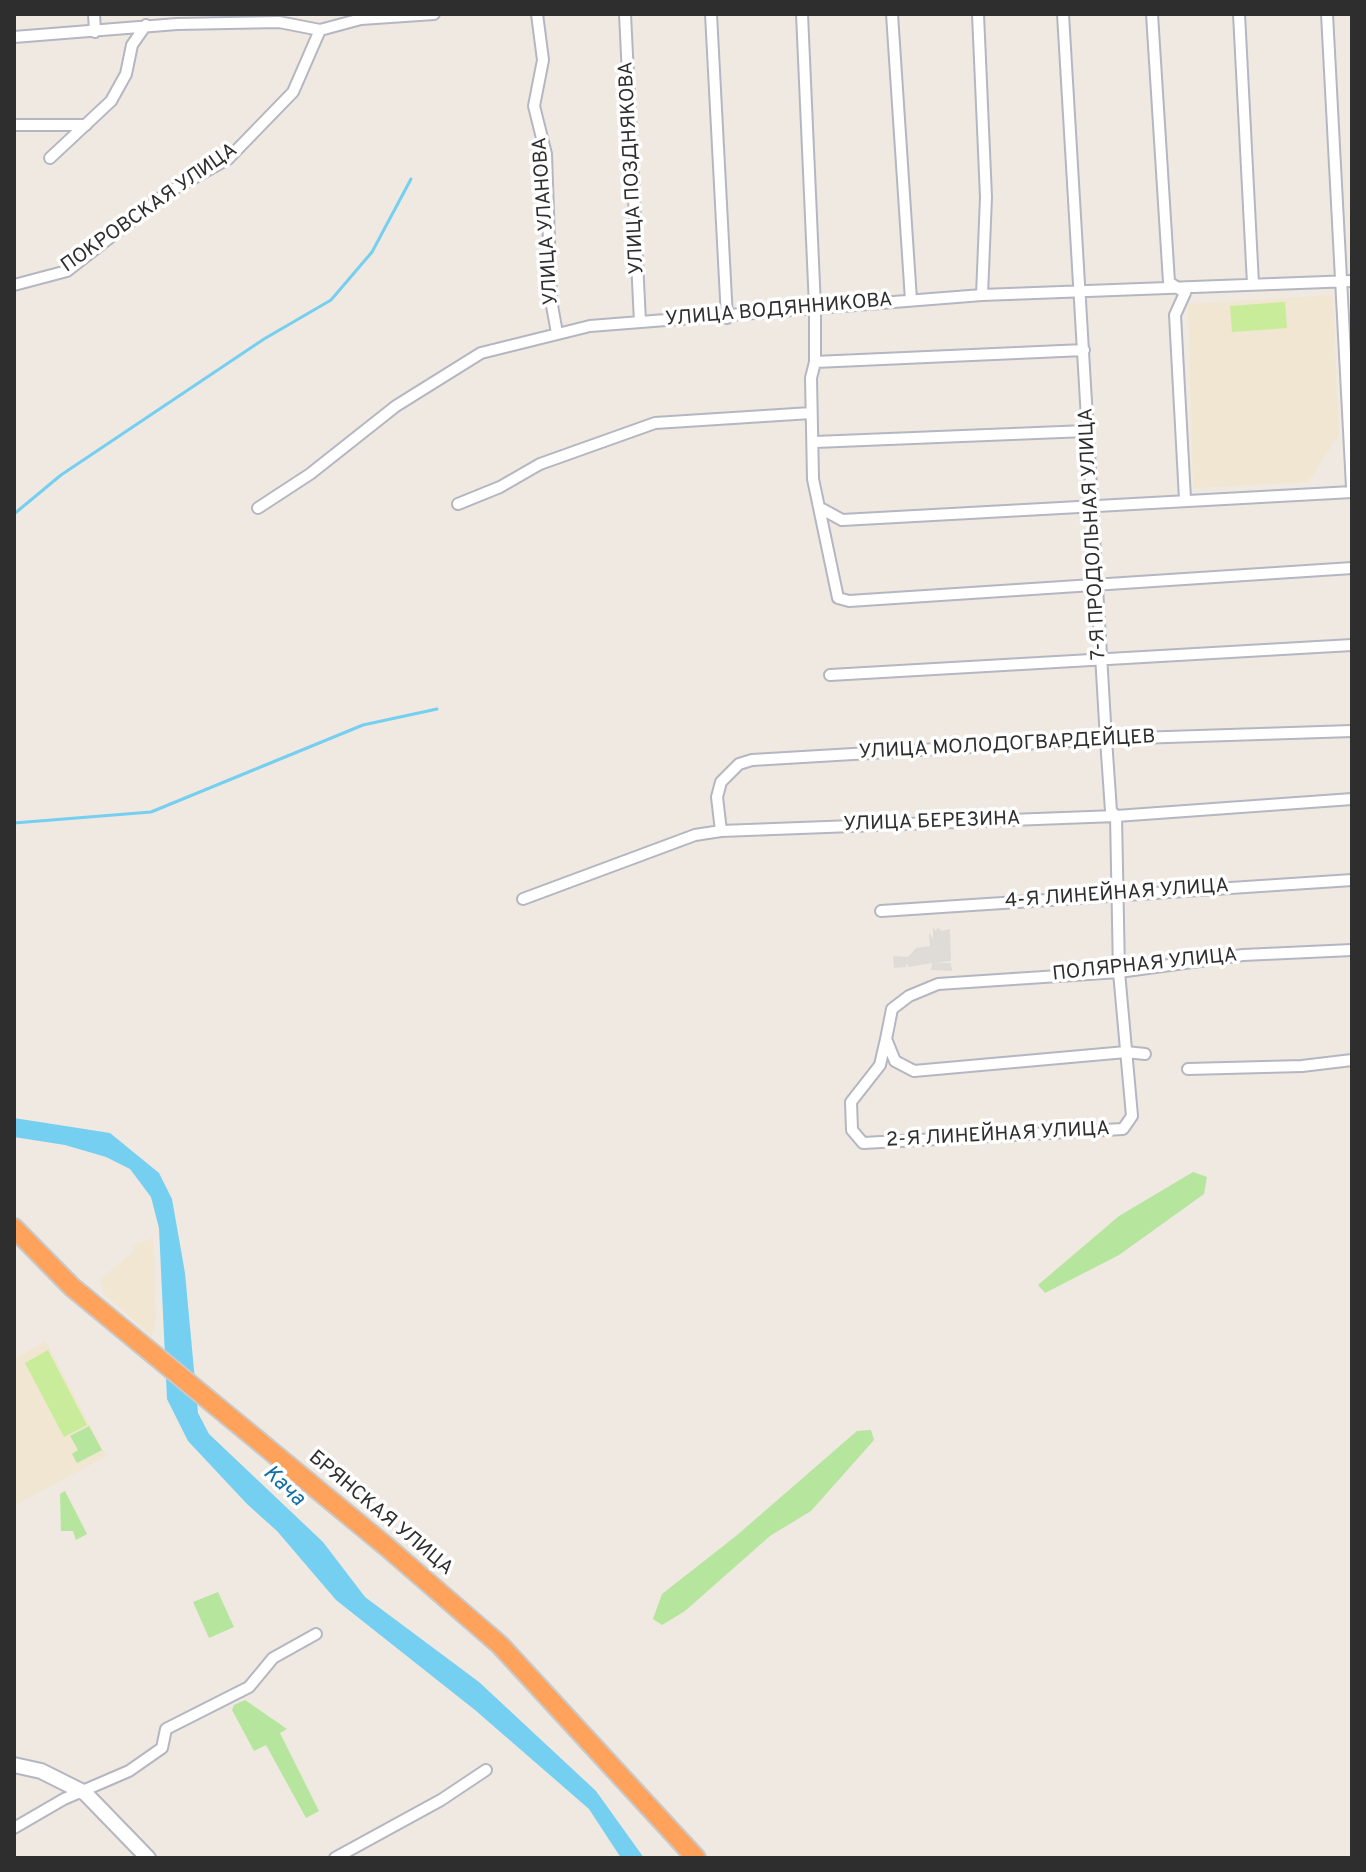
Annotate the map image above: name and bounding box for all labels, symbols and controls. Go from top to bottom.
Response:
street label: УЛИЦА ПОЗДНЯКОВА [615,61,651,275]
street label: УЛИЦА УЛАНОВА [529,136,565,306]
street label: ПОКРОВСКАЯ УЛИЦА [57,139,243,279]
street label: УЛИЦА ВОДЯННИКОВА [664,289,894,333]
street label: 7-Я ПРОДОЛЬНАЯ УЛИЦА [1075,407,1113,661]
street label: УЛИЦА МОЛОДОГВАРДЕЙЦЕВ [858,726,1156,766]
street label: УЛИЦА БЕРЕЗИНА [843,808,1021,838]
street label: 4-Я ЛИНЕЙНАЯ УЛИЦА [1004,875,1230,915]
street label: ПОЛЯРНАЯ УЛИЦА [1051,944,1239,988]
street label: 2-Я ЛИНЕЙНАЯ УЛИЦА [885,1118,1111,1154]
street label: БРЯНСКАЯ УЛИЦА [303,1446,457,1582]
water label: Кача [256,1461,310,1513]

